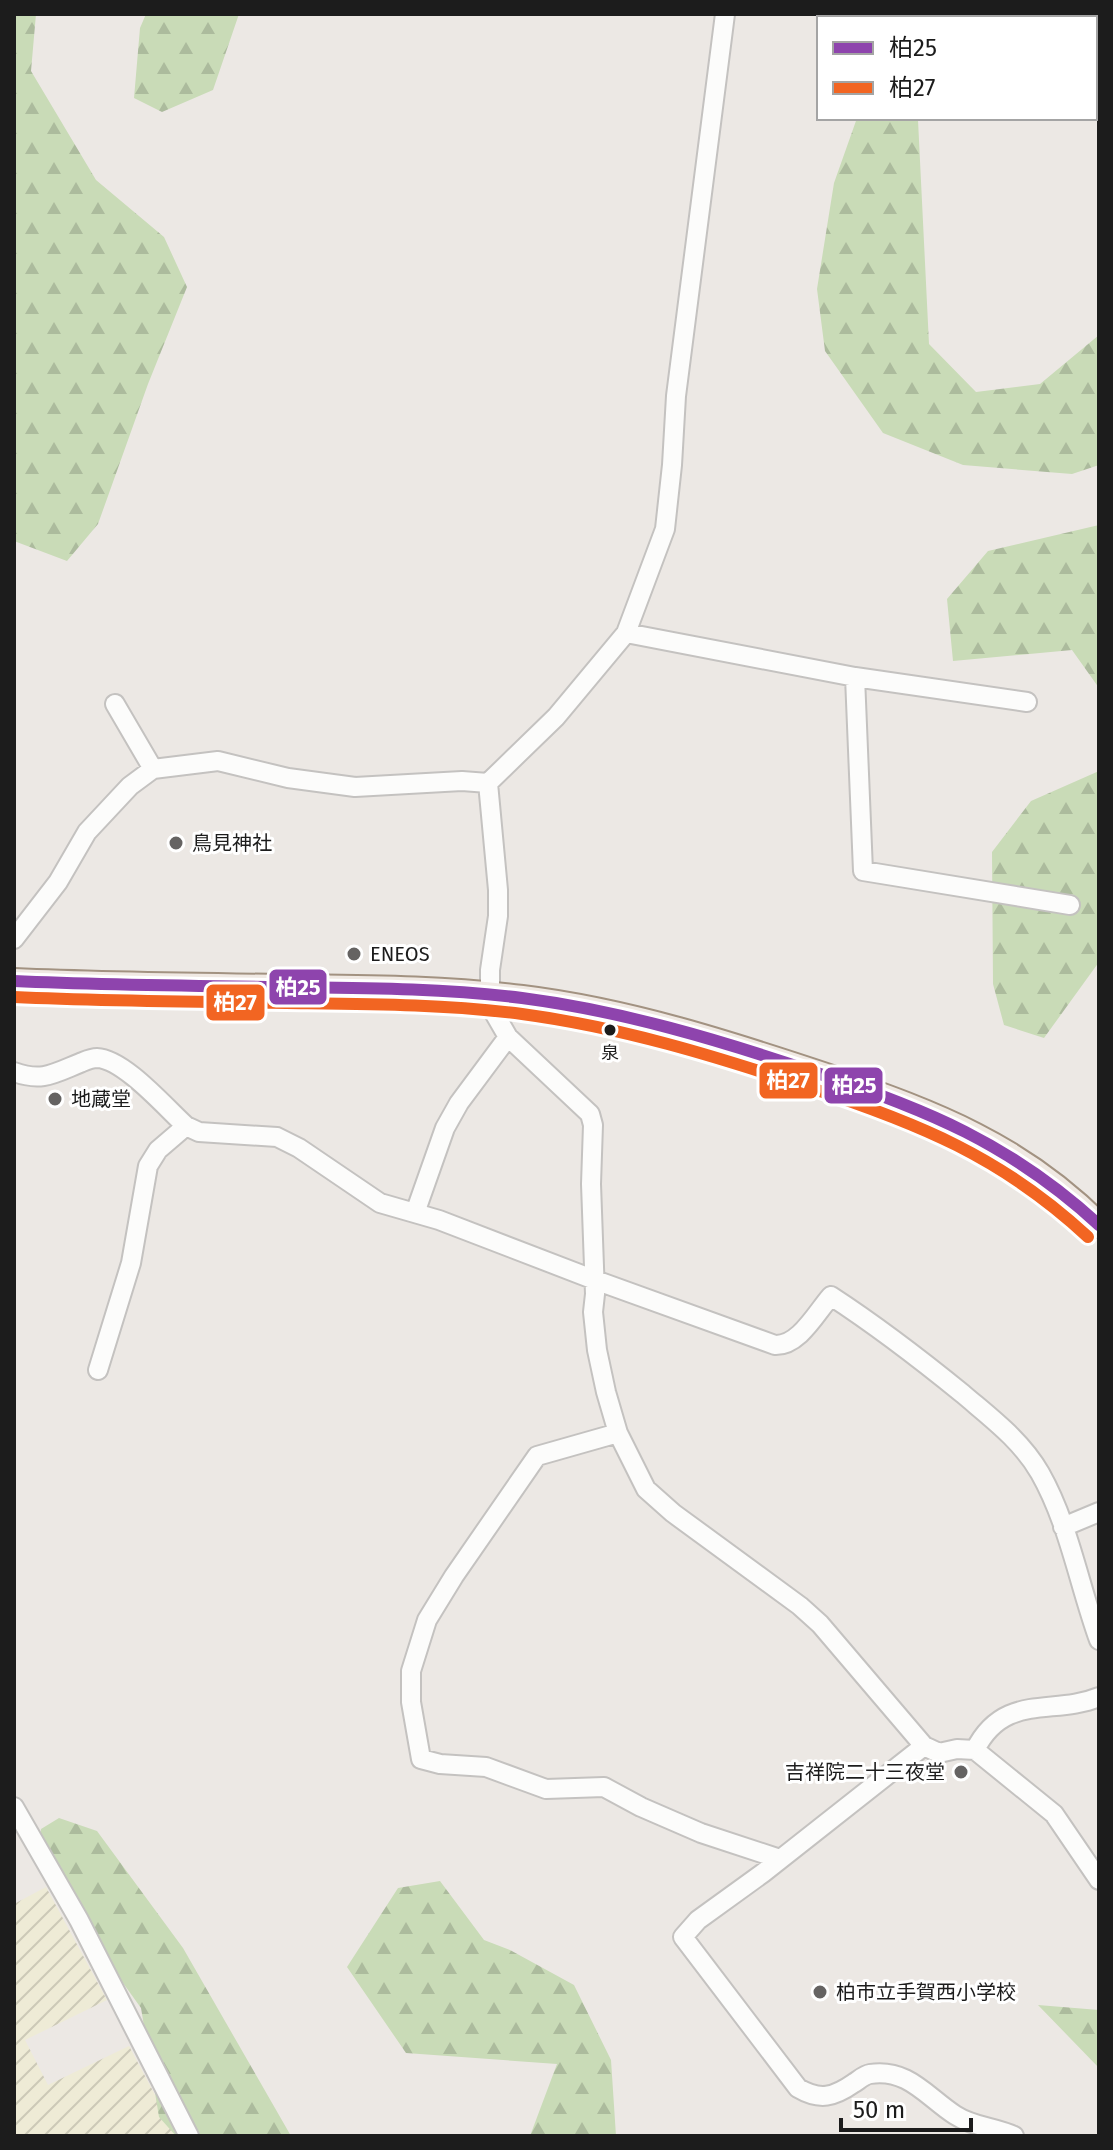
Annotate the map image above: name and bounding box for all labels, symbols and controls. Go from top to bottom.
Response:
legend [817,16,1097,120]
text: 柏25 [889,34,937,62]
text: 柏27 [889,74,935,102]
place label: 鳥見神社 [192,831,272,855]
marker: 鳥見神社 [167,834,185,852]
place label: ENEOS [370,942,430,966]
marker: ENEOS [345,945,363,963]
line badge: 柏25 [268,968,328,1006]
text: 柏25 [275,974,321,1001]
line badge: 柏27 [205,983,266,1022]
text: 柏27 [213,989,257,1016]
marker: 泉 [602,1022,618,1038]
place label: 泉 [601,1042,619,1064]
line badge: 柏27 [758,1061,819,1100]
line badge: 柏25 [823,1066,884,1105]
text: 柏27 [766,1067,810,1094]
text: 柏25 [831,1072,877,1099]
place label: 地蔵堂 [71,1087,131,1111]
marker: 地蔵堂 [46,1090,64,1108]
place label: 吉祥院二十三夜堂 [785,1760,945,1784]
marker: 吉祥院二十三夜堂 [952,1763,970,1781]
place label: 柏市立手賀西小学校 [836,1980,1016,2004]
marker: 柏市立手賀西小学校 [811,1983,829,2001]
scale bar [841,2082,971,2132]
text: 50 m [853,2096,905,2124]

